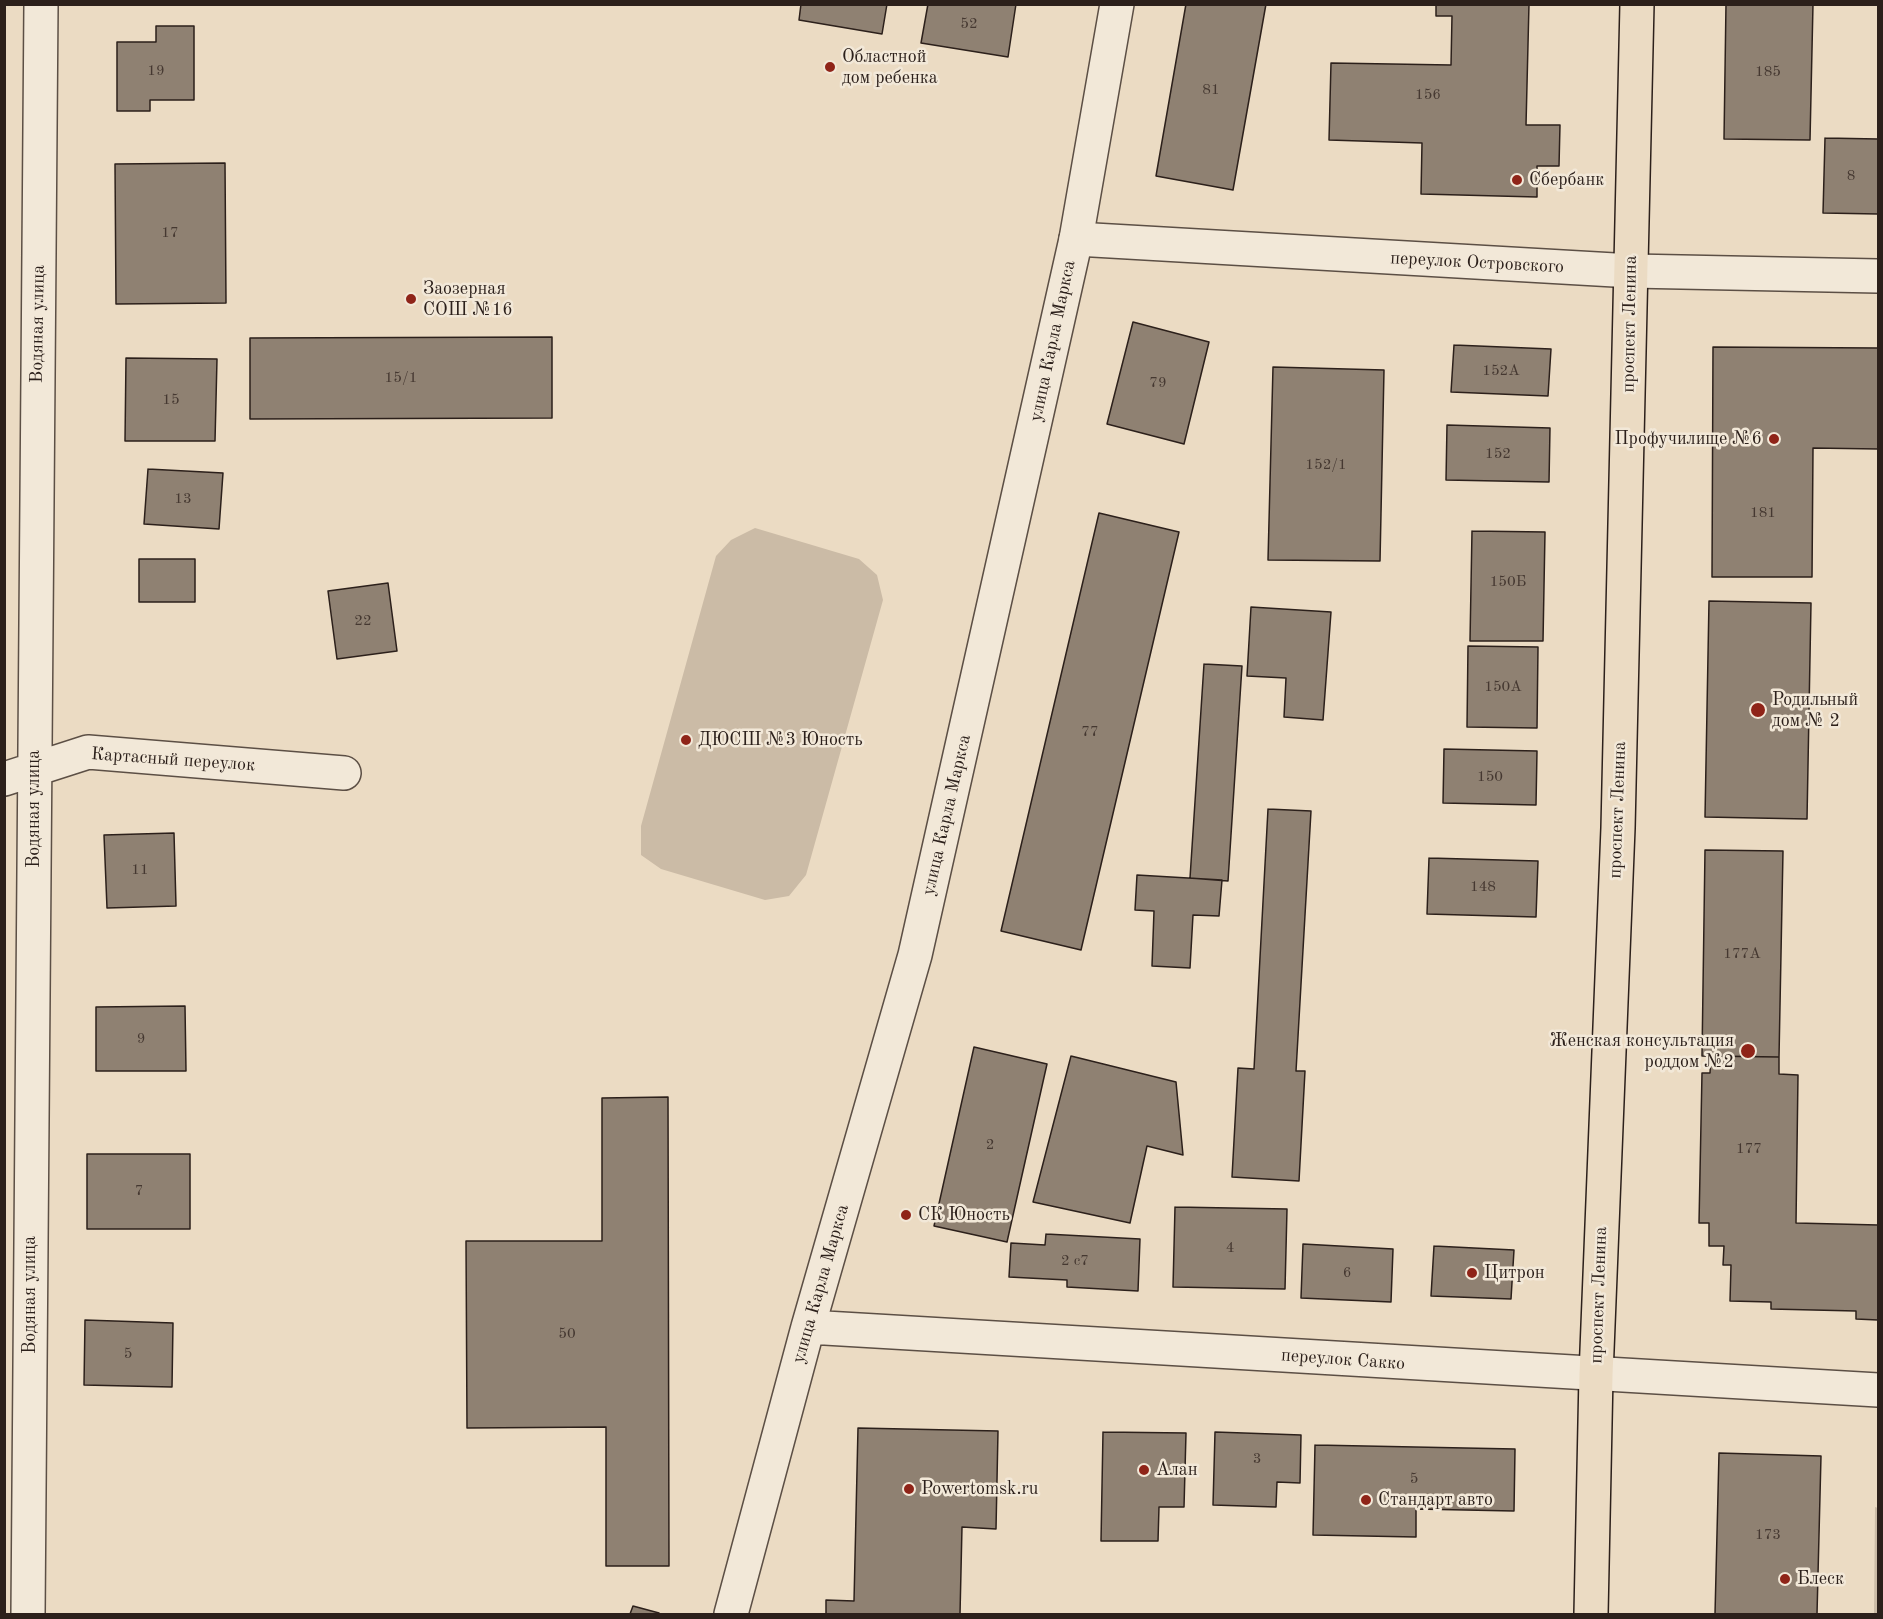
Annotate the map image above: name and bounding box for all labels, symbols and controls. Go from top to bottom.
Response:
house number: 52 [960,15,978,33]
place label: Областной дом ребенка [842,46,938,88]
marker: Областной дом ребенка [823,60,837,74]
house number: 19 [147,62,165,80]
house number: 185 [1755,63,1781,81]
house number: 81 [1202,81,1220,99]
house number: 156 [1415,86,1441,104]
house number: 8 [1847,167,1855,185]
place label: Сбербанк [1529,169,1604,191]
marker: Сбербанк [1510,173,1524,187]
house number: 17 [161,224,179,242]
street label: переулок Островского [1390,248,1564,278]
street label: проспект Ленина [1618,255,1642,393]
street label: улица Карла Маркса [1025,258,1081,424]
street label: Водяная улица [26,265,50,383]
place label: Заозерная СОШ №16 [423,278,513,320]
marker: Заозерная СОШ №16 [404,292,418,306]
house number: 152А [1482,362,1520,380]
house number: 15/1 [385,369,417,387]
house number: 79 [1149,374,1167,392]
house number: 15 [162,391,180,409]
place label: Профучилище №6 [1614,428,1762,450]
marker: Профучилище №6 [1767,432,1781,446]
house number: 152 [1485,445,1511,463]
house number: 152/1 [1305,456,1347,474]
house number: 13 [174,490,192,508]
house number: 181 [1750,504,1776,522]
house number: 150Б [1490,573,1526,591]
house number: 22 [354,612,372,630]
house number: 150А [1484,678,1522,696]
place label: Родильный дом № 2 [1772,689,1858,732]
marker: Родильный дом № 2 [1749,701,1767,719]
house number: 77 [1081,723,1099,741]
place label: ДЮСШ №3 Юность [698,729,863,751]
street label: улица Карла Маркса [918,732,976,898]
marker: ДЮСШ №3 Юность [679,733,693,747]
street label: проспект Ленина [1605,741,1631,879]
street label: Картасный переулок [90,743,256,777]
street label: Водяная улица [23,750,45,868]
house number: 150 [1477,768,1503,786]
house number: 11 [131,861,149,879]
house number: 148 [1470,878,1496,896]
house number: 177А [1723,945,1761,963]
house number: 9 [137,1030,145,1048]
place label: Женская консультация роддом №2 [1550,1030,1734,1072]
marker: Женская консультация роддом №2 [1739,1042,1757,1060]
house number: 2 [986,1136,994,1154]
house number: 177 [1736,1140,1762,1158]
house number: 7 [135,1182,143,1200]
street label: улица Карла Маркса [788,1202,854,1366]
place label: СК Юность [918,1204,1010,1226]
marker: СК Юность [899,1208,913,1222]
street label: проспект Ленина [1586,1226,1612,1364]
street label: Водяная улица [19,1236,41,1354]
house number: 4 [1226,1239,1234,1257]
house number: 2 с7 [1061,1252,1089,1270]
place label: Цитрон [1484,1262,1545,1284]
house number: 6 [1343,1264,1351,1282]
marker: Цитрон [1465,1266,1479,1280]
house number: 50 [558,1325,576,1343]
house number: 5 [124,1345,132,1363]
street label: переулок Сакко [1280,1345,1406,1375]
house number: 3 [1253,1450,1261,1468]
place label: Алан [1156,1459,1198,1481]
marker: Алан [1137,1463,1151,1477]
house number: 5 [1410,1470,1418,1488]
place label: Powertomsk.ru [921,1478,1038,1500]
marker: Powertomsk.ru [902,1482,916,1496]
place label: Стандарт авто [1378,1489,1493,1511]
marker: Стандарт авто [1359,1493,1373,1507]
house number: 173 [1755,1526,1781,1544]
place label: Блеск [1797,1568,1844,1590]
marker: Блеск [1778,1572,1792,1586]

